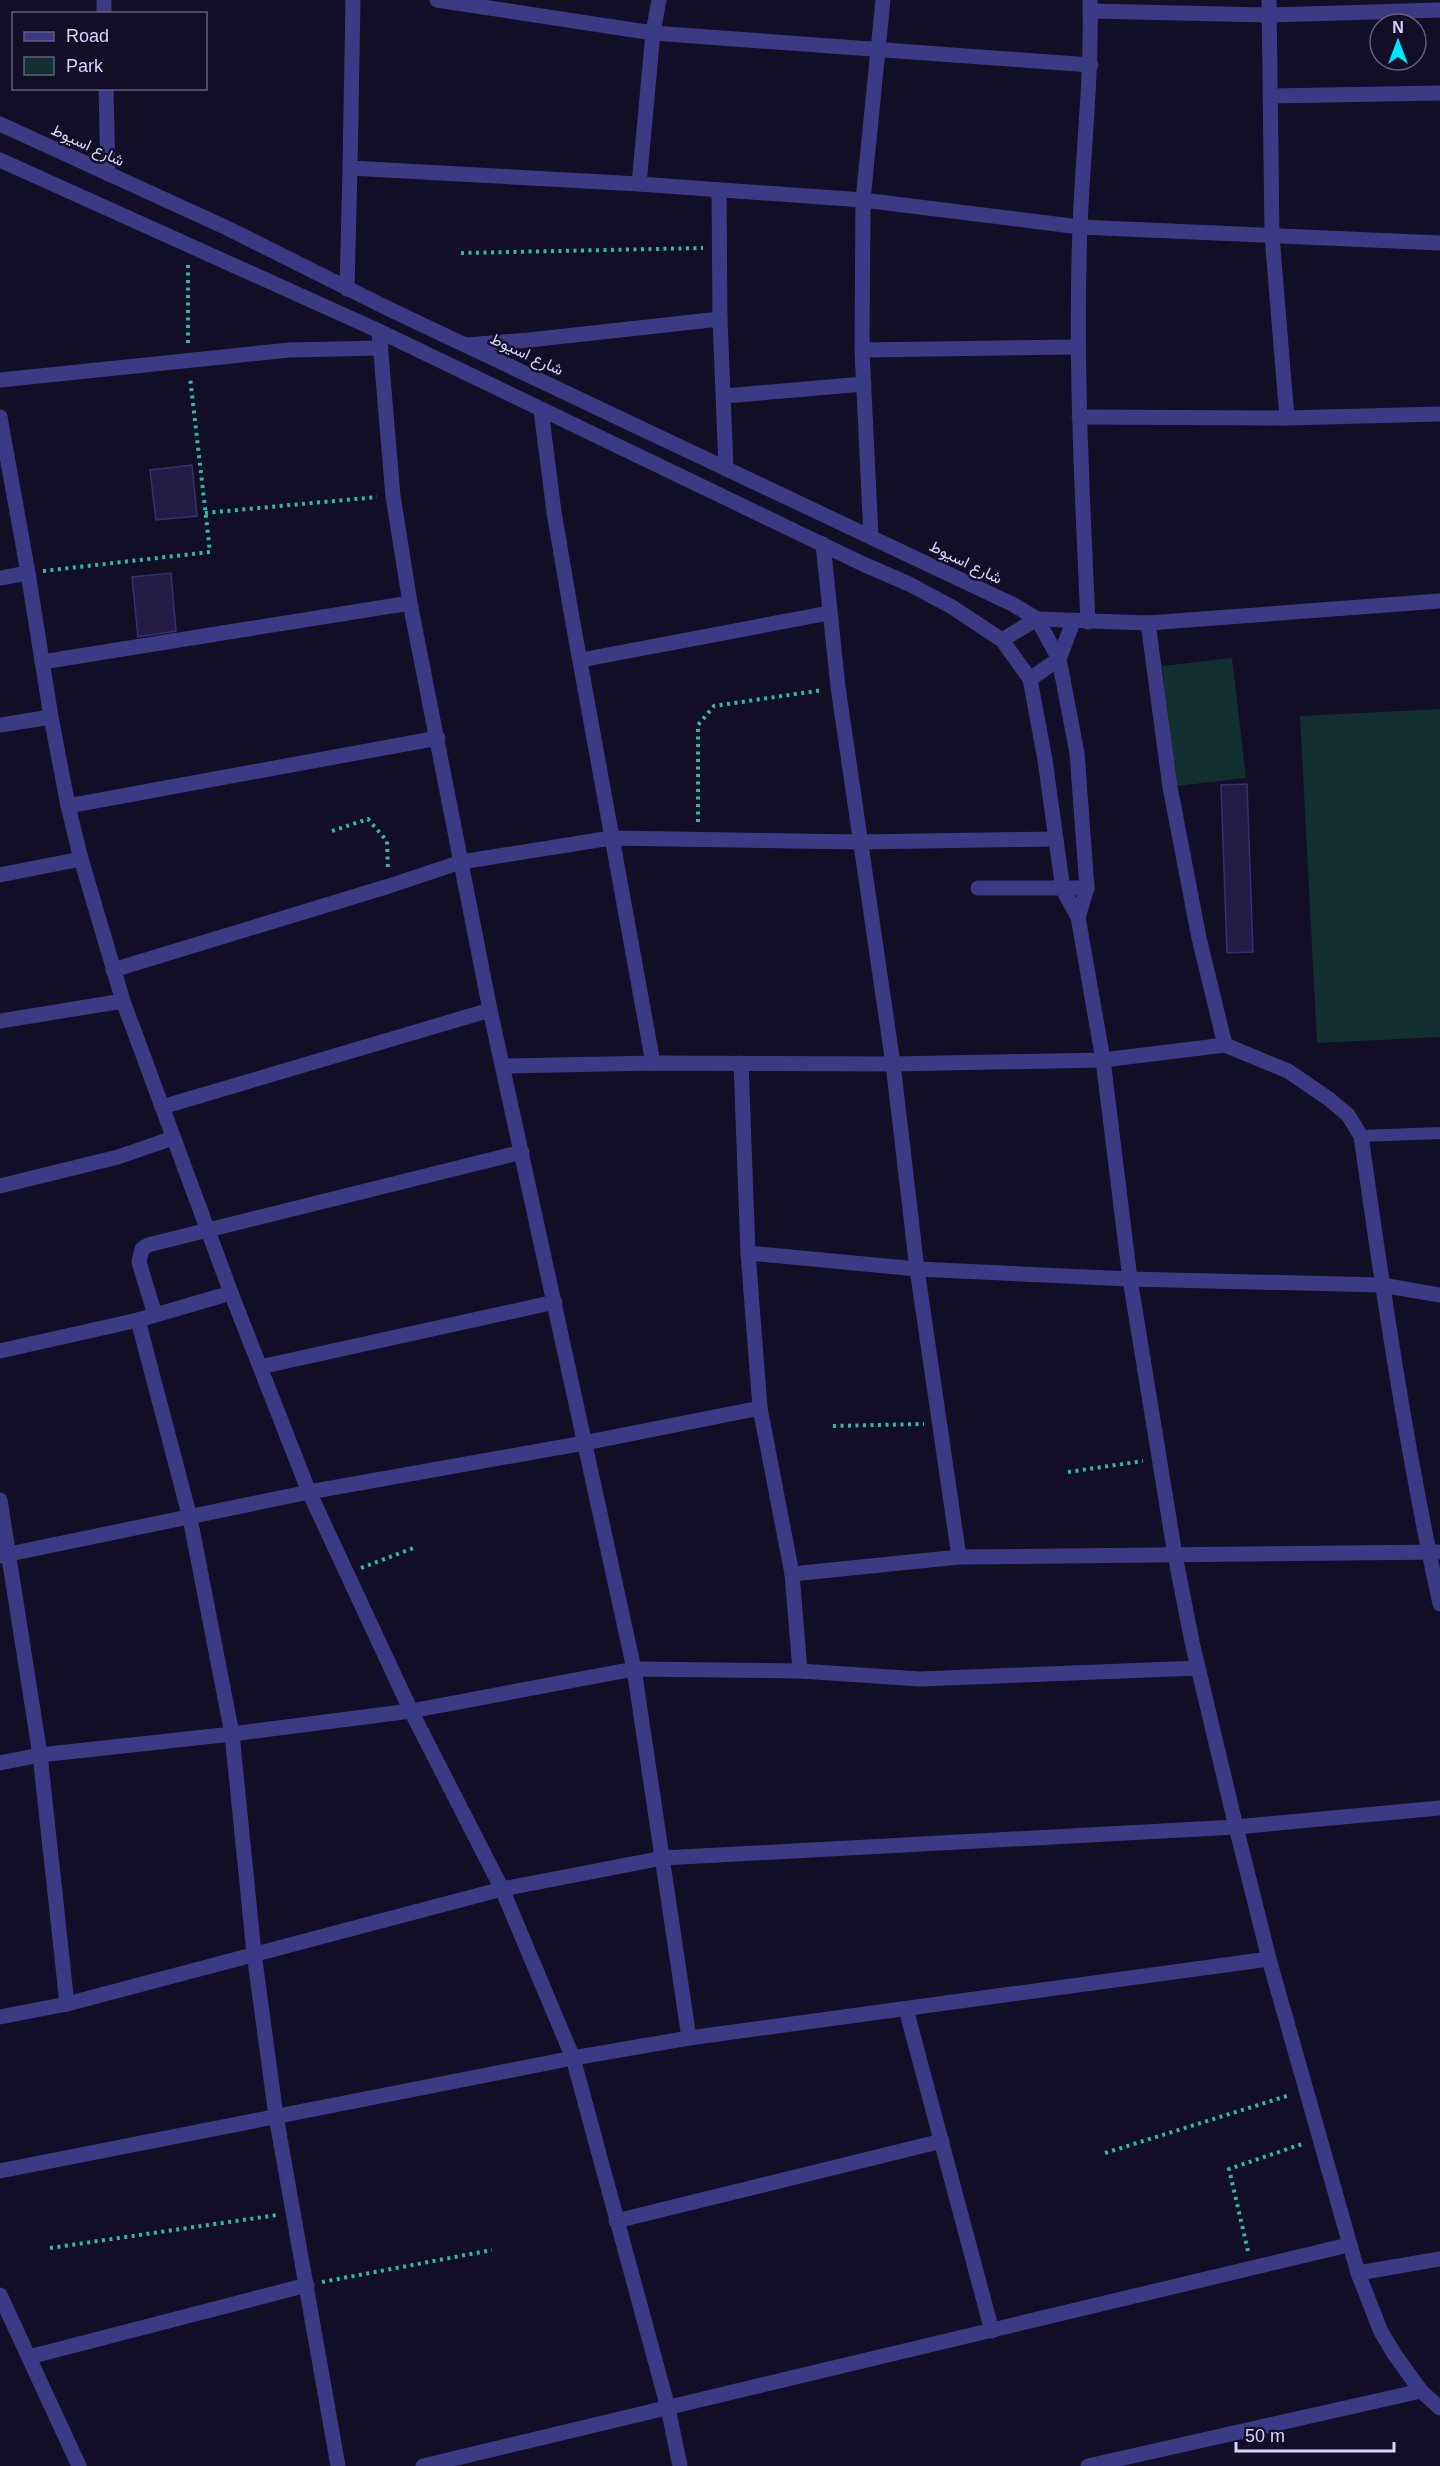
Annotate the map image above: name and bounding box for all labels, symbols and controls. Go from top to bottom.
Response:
legend [12,12,207,90]
north arrow [1368,12,1428,72]
text: N [1392,19,1404,36]
text: Road [66,26,109,46]
text: Park [66,56,104,76]
street label: شارع اسيوط [48,121,127,172]
street label: شارع اسيوط [487,330,566,381]
street label: شارع اسيوط [926,537,1005,590]
scale bar [1236,2415,1394,2453]
text: 50 m [1245,2426,1285,2446]

